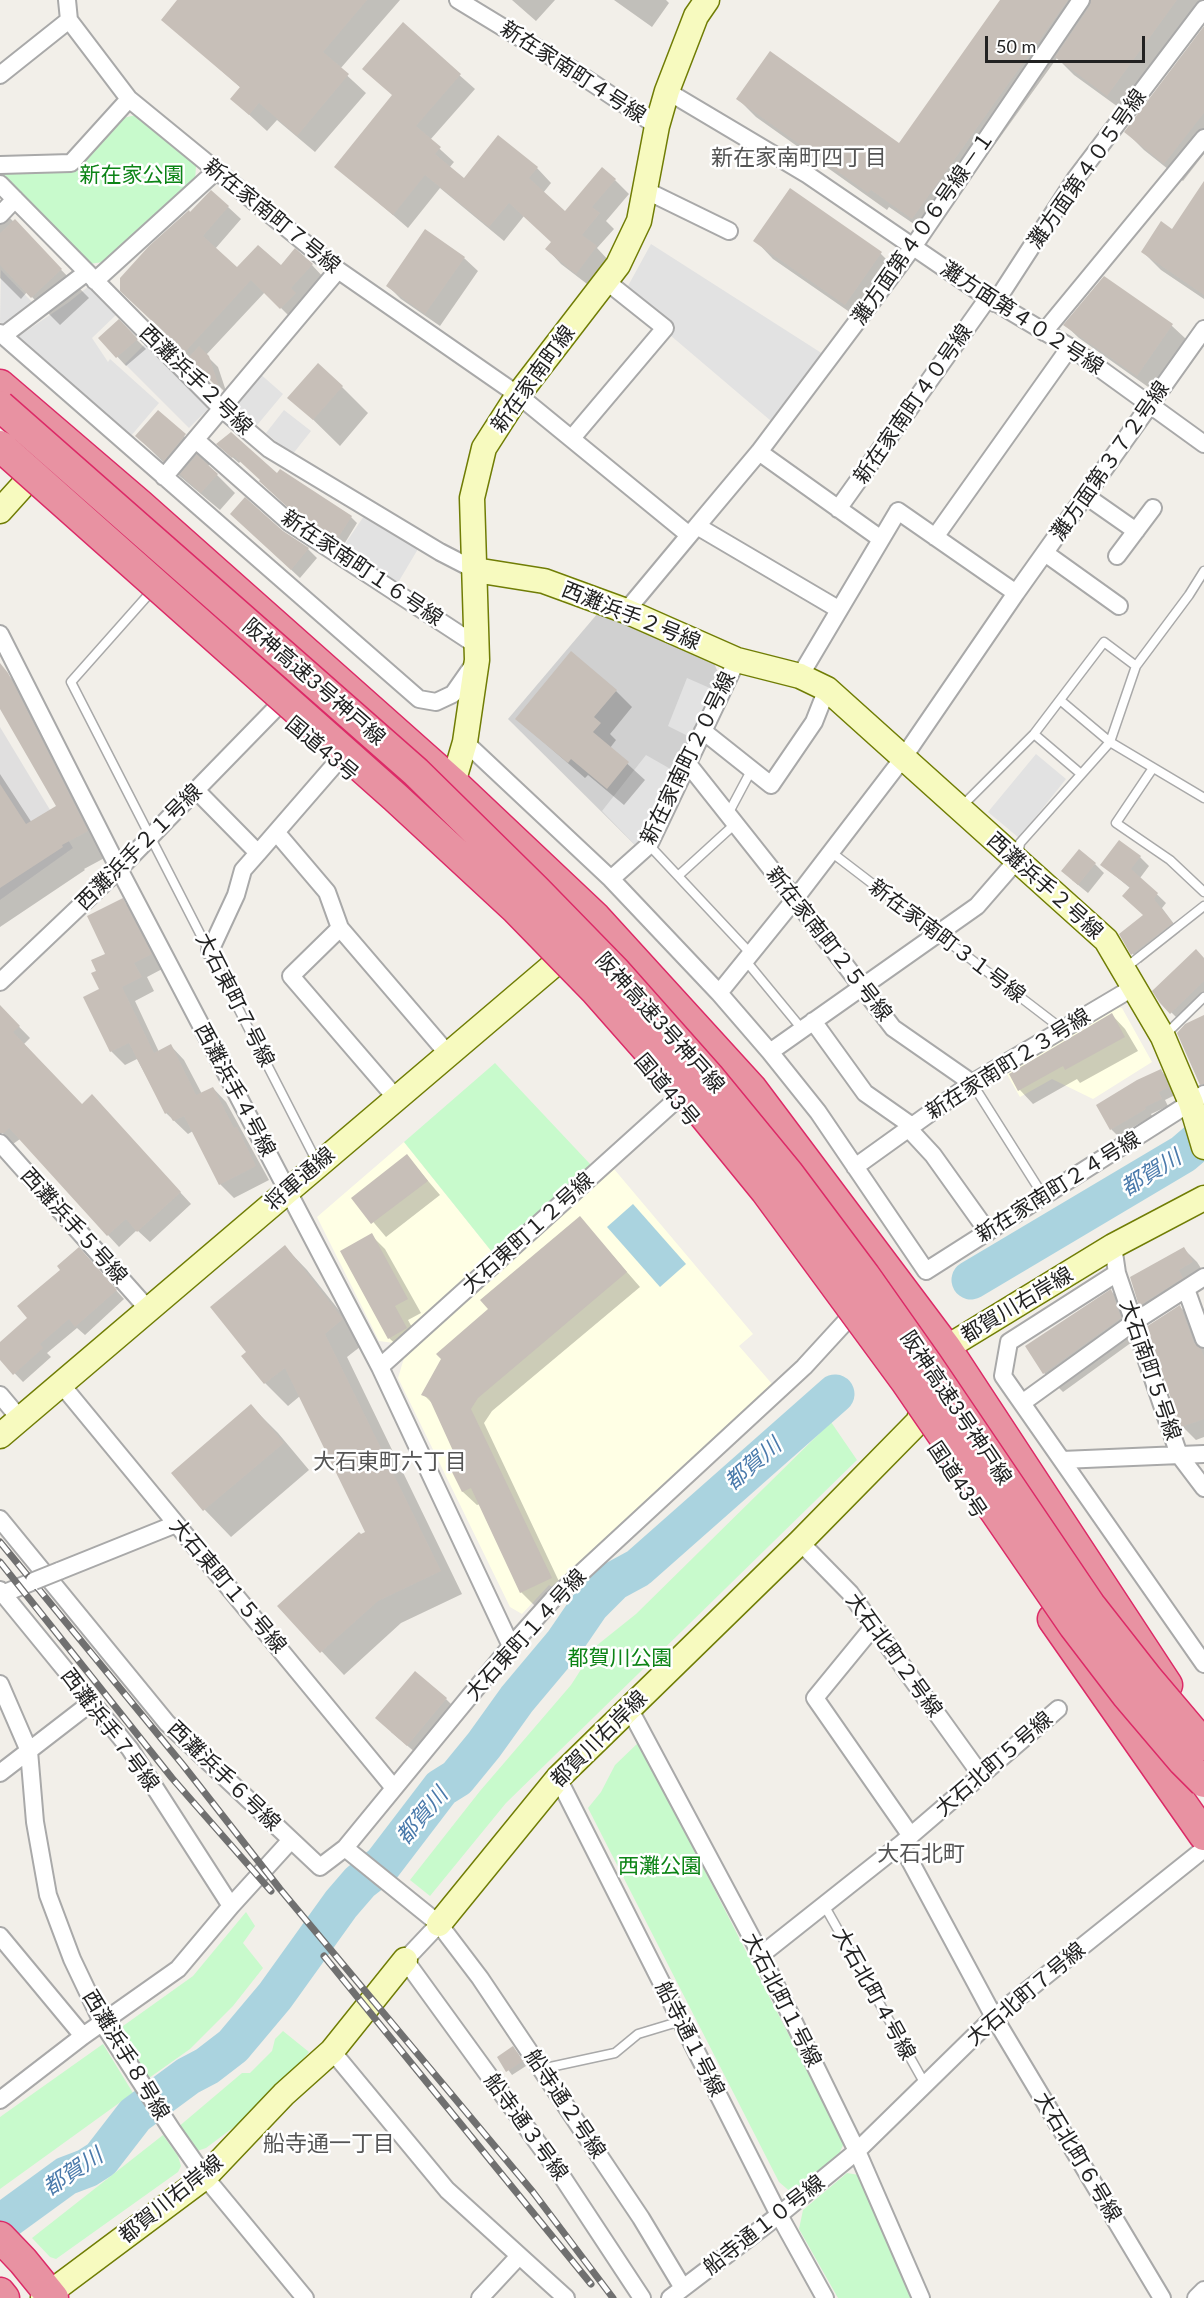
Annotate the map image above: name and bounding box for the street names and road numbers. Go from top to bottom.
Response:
street label: 新在家南町４号線 [496,16,650,128]
street label: 灘方面第４０５号線 [1022,84,1152,254]
street label: 灘方面第４０６号線－１ [846,126,1000,330]
street label: 新在家南町７号線 [199,153,345,279]
street label: 灘方面第４０２号線 [936,256,1108,380]
street label: 新在家南町４０号線 [848,319,978,489]
street label: 西灘浜手２号線 [134,320,258,440]
street label: 新在家南町線 [486,321,580,437]
street label: 灘方面第３７２号線 [1045,376,1175,546]
street label: 新在家南町１６号線 [277,505,447,631]
street label: 西灘浜手２号線 [558,577,704,655]
street label: 阪神高速3号神戸線 [238,613,390,751]
street label: 新在家南町２０号線 [635,668,741,848]
street label: 国道43号 [280,711,364,787]
street label: 西灘浜手２１号線 [71,779,207,915]
street label: 西灘浜手２号線 [982,827,1108,945]
street label: 新在家南町２５号線 [761,862,897,1026]
street label: 新在家南町３１号線 [864,874,1030,1008]
street label: 大石東町７号線 [190,929,280,1071]
street label: 阪神高速3号神戸線 [590,948,730,1098]
street label: 新在家南町２３号線 [921,1003,1095,1125]
street label: 西灘浜手４号線 [189,1019,281,1161]
street label: 国道43号 [629,1048,705,1132]
street label: 新在家南町２４号線 [971,1126,1145,1248]
street label: 将軍通線 [260,1142,340,1216]
street label: 西灘浜手５号線 [15,1163,133,1289]
street label: 大石東町１２号線 [457,1167,599,1299]
street label: 都賀川右岸線 [957,1262,1077,1348]
street label: 大石南町５号線 [1114,1296,1186,1444]
street label: 阪神高速3号神戸線 [895,1326,1017,1490]
street label: 国道43号 [922,1437,992,1523]
street label: 大石東町１５号線 [164,1514,292,1658]
street label: 大石東町１４号線 [460,1564,592,1706]
street label: 大石北町２号線 [841,1588,947,1722]
street label: 西灘浜手７号線 [56,1664,164,1796]
street label: 都賀川右岸線 [546,1686,652,1792]
street label: 大石北町５号線 [930,1706,1058,1822]
street label: 西灘浜手６号線 [162,1716,286,1836]
street label: 大石北町４号線 [827,1924,921,2064]
street label: 大石北町１号線 [737,1929,827,2071]
street label: 大石北町７号線 [962,1937,1090,2051]
street label: 船寺通１号線 [650,1977,730,2101]
street label: 西灘浜手８号線 [77,1986,175,2124]
street label: 船寺通２号線 [519,2045,611,2163]
street label: 船寺通３号線 [479,2069,573,2185]
street label: 大石北町６号線 [1029,2088,1127,2226]
street label: 都賀川右岸線 [114,2150,228,2248]
street label: 船寺通１０号線 [698,2170,830,2280]

